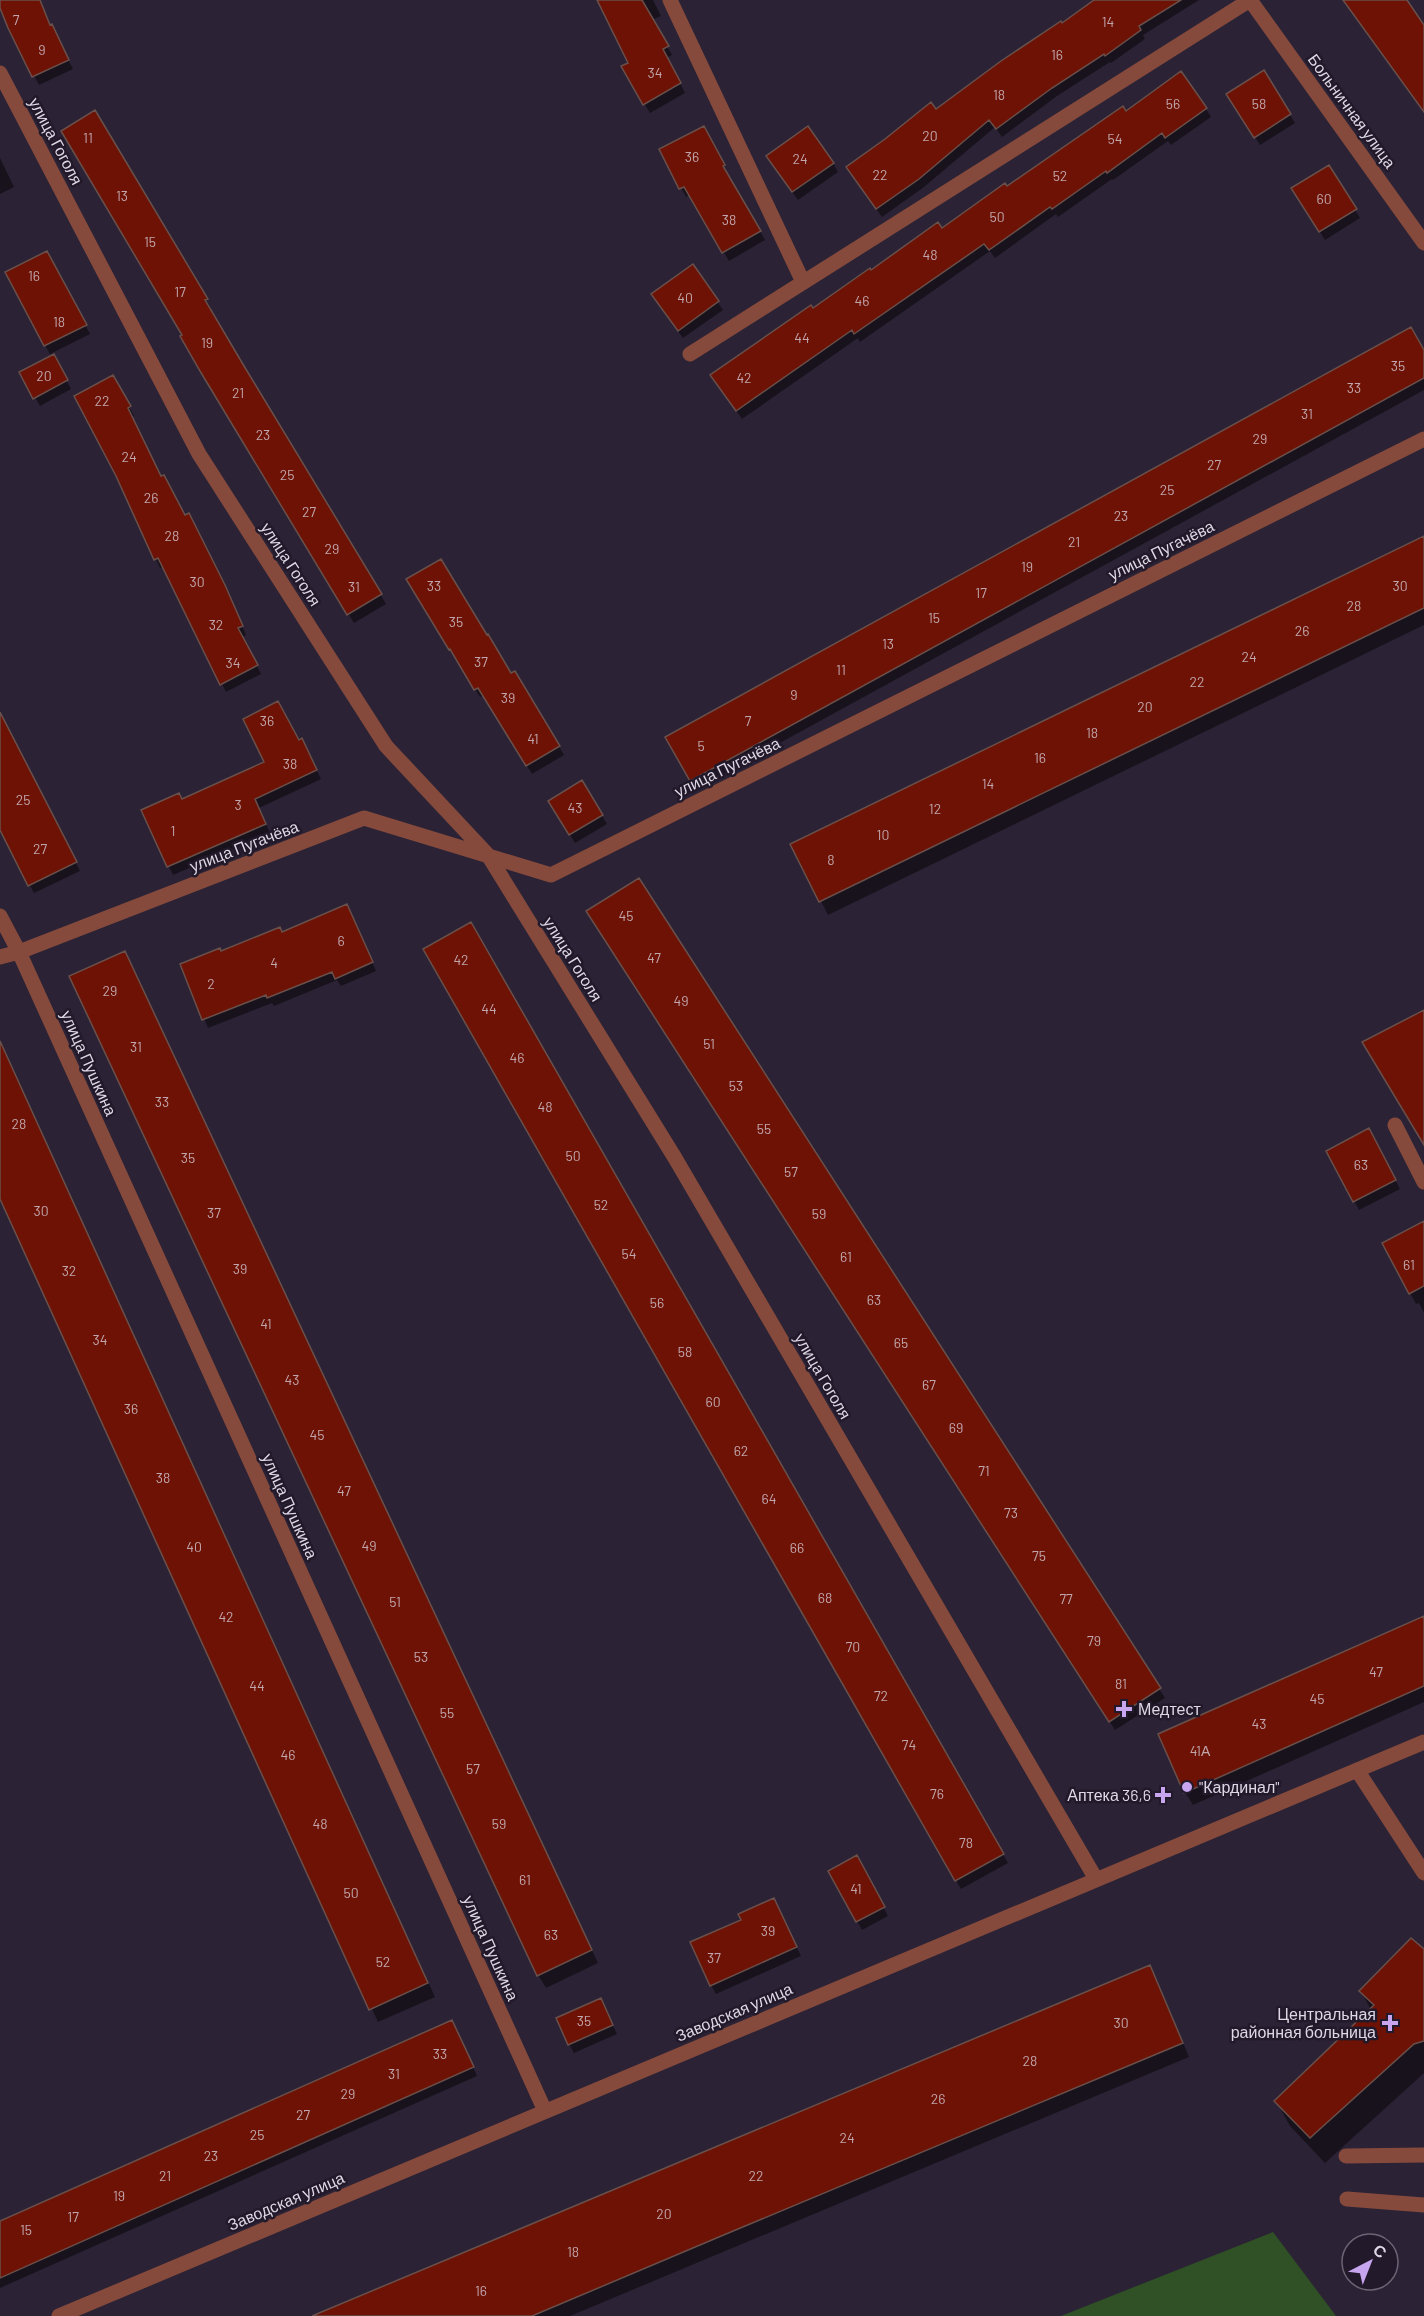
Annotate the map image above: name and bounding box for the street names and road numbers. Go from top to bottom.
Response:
street label: Больничная улица [1305,50,1400,172]
street label: улица Гоголя [26,94,87,187]
street label: улица Пугачёва [1105,516,1217,583]
street label: улица Гоголя [257,518,325,609]
street label: улица Пугачёва [671,733,783,800]
street label: улица Пугачёва [187,816,301,875]
street label: улица Гоголя [540,913,607,1004]
street label: улица Пушкина [58,1007,121,1118]
street label: улица Гоголя [791,1330,856,1422]
street label: улица Пушкина [259,1450,322,1561]
street label: улица Пушкина [460,1892,523,2003]
street label: Заводская улица [673,1978,795,2045]
street label: Заводская улица [225,2167,347,2234]

